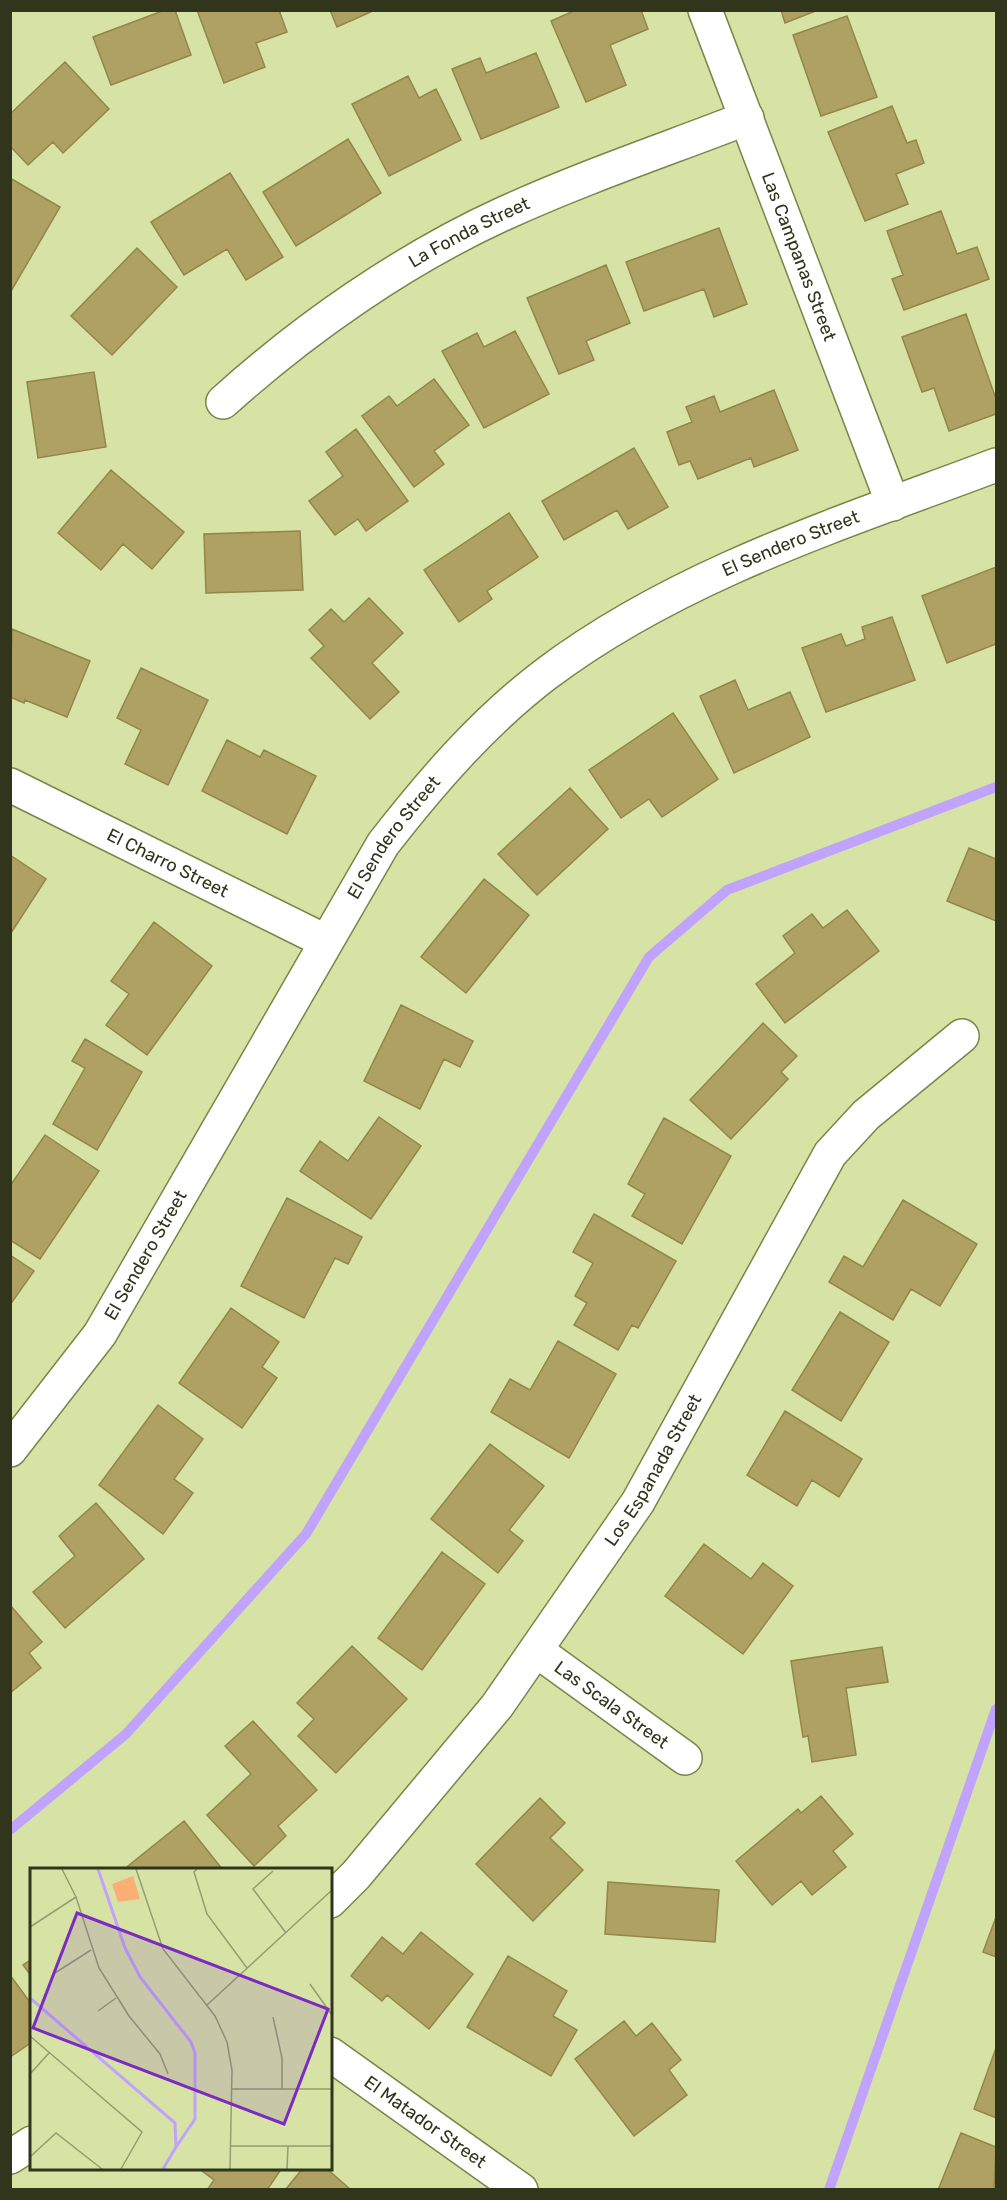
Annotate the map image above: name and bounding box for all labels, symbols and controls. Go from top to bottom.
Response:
street label: Las Campanas Street [757,169,841,344]
street label: La Fonda Street [405,192,533,273]
street label: El Sendero Street [718,506,862,581]
street label: El Sendero Street [343,771,445,903]
street label: El Charro Street [103,824,232,902]
street label: El Sendero Street [99,1186,192,1324]
street label: Los Espanada Street [600,1390,706,1550]
street label: Las Scala Street [550,1656,673,1754]
inset map [30,1868,332,2170]
street label: El Matador Street [360,2071,491,2173]

